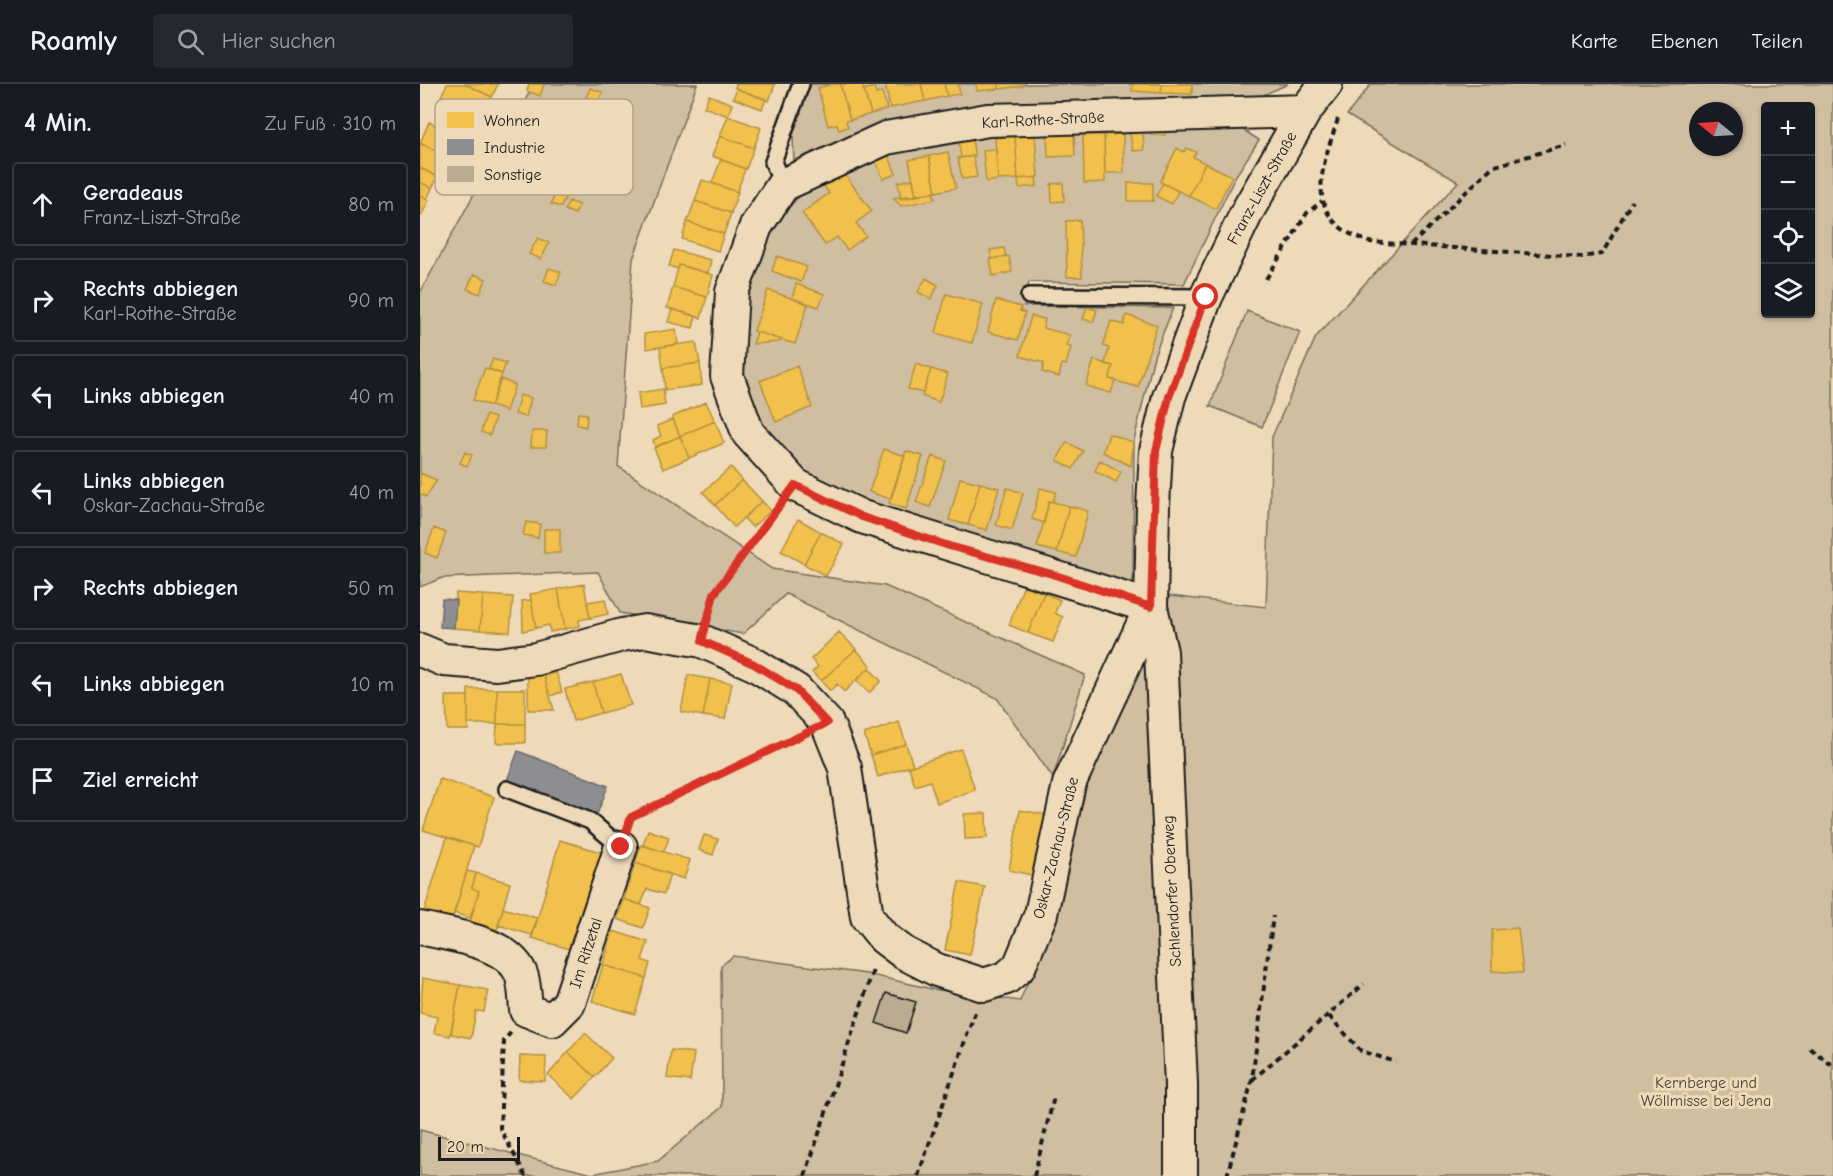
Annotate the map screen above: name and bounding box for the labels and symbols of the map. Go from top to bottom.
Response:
legend [435,99,633,195]
north arrow [1689,102,1743,156]
street label: Karl-Rothe-Straße [981,108,1105,132]
text: Wohnen [484,112,540,130]
street label: Franz-Liszt-Straße [1224,128,1300,248]
text: Industrie [484,139,545,157]
text: Sonstige [484,166,542,184]
route start [1192,283,1218,309]
street label: Oskar-Zachau-Straße [1030,775,1082,921]
street label: Schlendorfer Oberweg [1159,815,1185,967]
route end [607,833,633,859]
street label: Im Ritzetal [566,915,606,991]
park label: Kernberge und Wöllmisse bei Jena [1641,1074,1771,1110]
scale bar [438,1134,520,1162]

